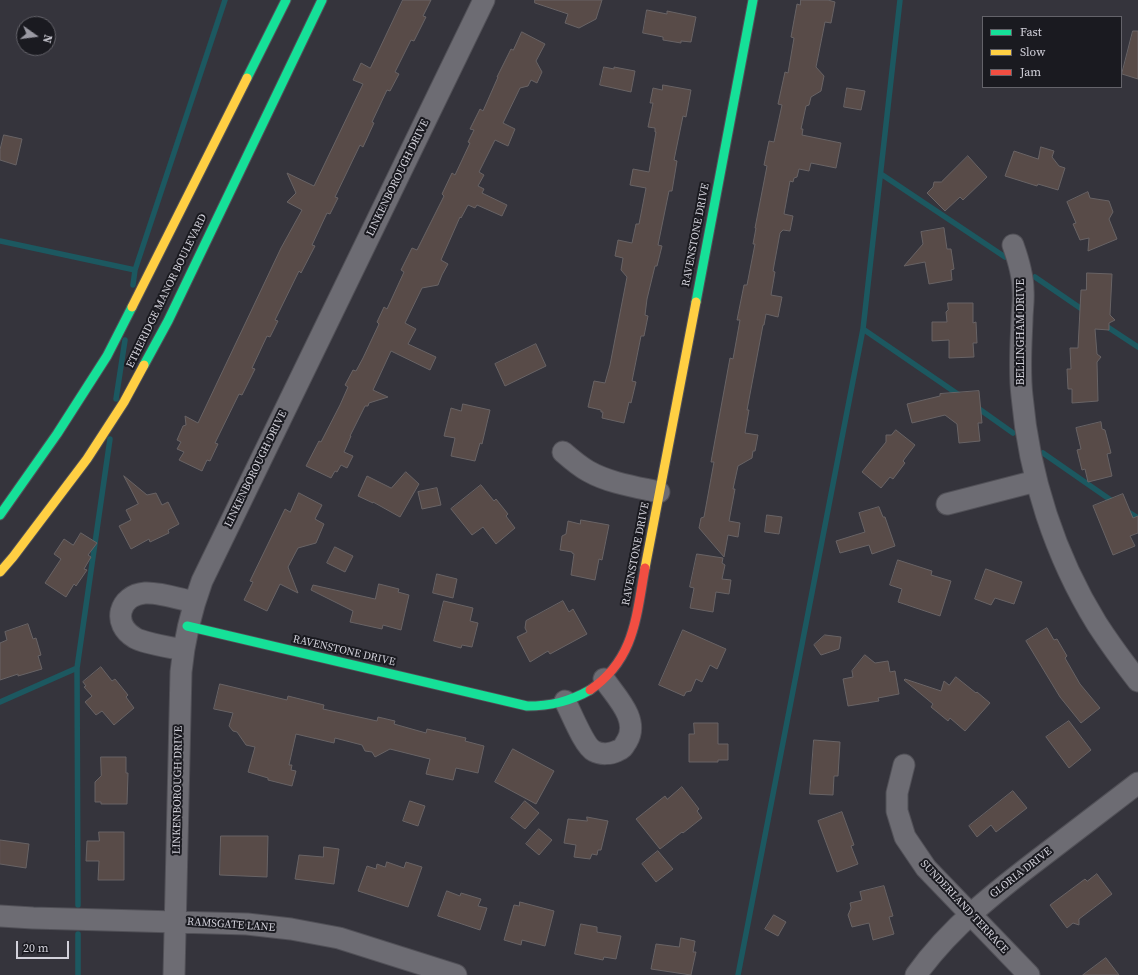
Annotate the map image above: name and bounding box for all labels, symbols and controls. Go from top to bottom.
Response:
north arrow [16,16,56,56]
legend [982,16,1122,88]
text: Fast [1020,24,1042,40]
text: N [39,33,55,44]
text: Slow [1020,44,1045,60]
text: Jam [1020,64,1041,80]
street label: LINKENBOROUGH DRIVE [364,117,432,239]
street label: RAVENSTONE DRIVE [680,182,712,288]
street label: ETHERIDGE MANOR BOULEVARD [124,212,210,370]
street label: BELLINGHAM DRIVE [1014,279,1028,385]
street label: LINKENBOROUGH DRIVE [222,408,290,530]
street label: RAVENSTONE DRIVE [620,501,652,607]
street label: RAVENSTONE DRIVE [291,633,397,669]
street label: LINKENBOROUGH DRIVE [170,726,186,854]
street label: GLORIA DRIVE [987,845,1055,901]
street label: SUNDERLAND TERRACE [917,858,1011,956]
street label: RAMSGATE LANE [187,915,275,935]
scale bar [18,933,71,959]
text: 20 m [23,940,49,956]

